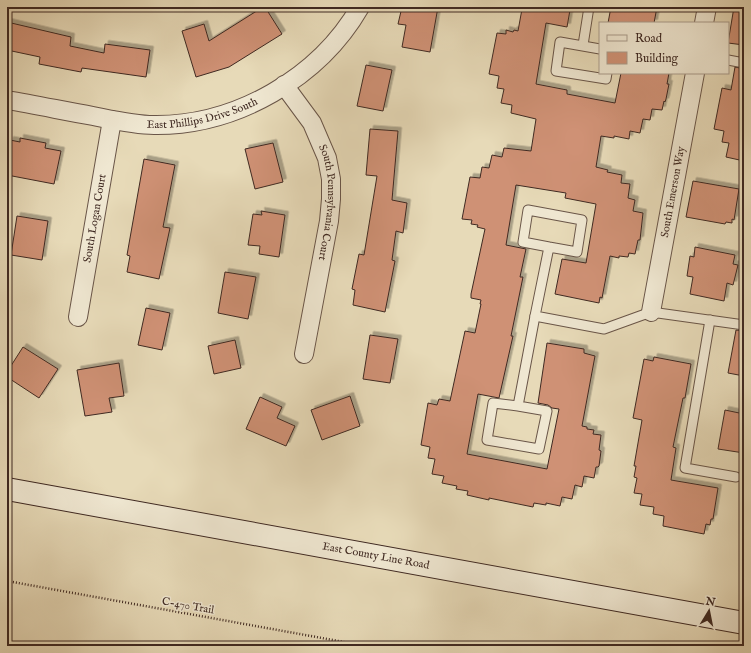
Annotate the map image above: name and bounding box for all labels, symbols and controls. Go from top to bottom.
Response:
legend [599,22,729,74]
text: Road [635,31,663,46]
text: Building [635,51,679,66]
street label: East Phillips Drive South [147,95,260,132]
street label: South Pennsylvania Court [315,142,338,262]
street label: South Emerson Way [658,145,688,239]
street label: South Logan Court [80,173,110,264]
street label: East County Line Road [321,539,431,573]
north arrow [689,591,729,631]
text: N [704,594,717,610]
street label: C-470 Trail [161,595,215,617]

